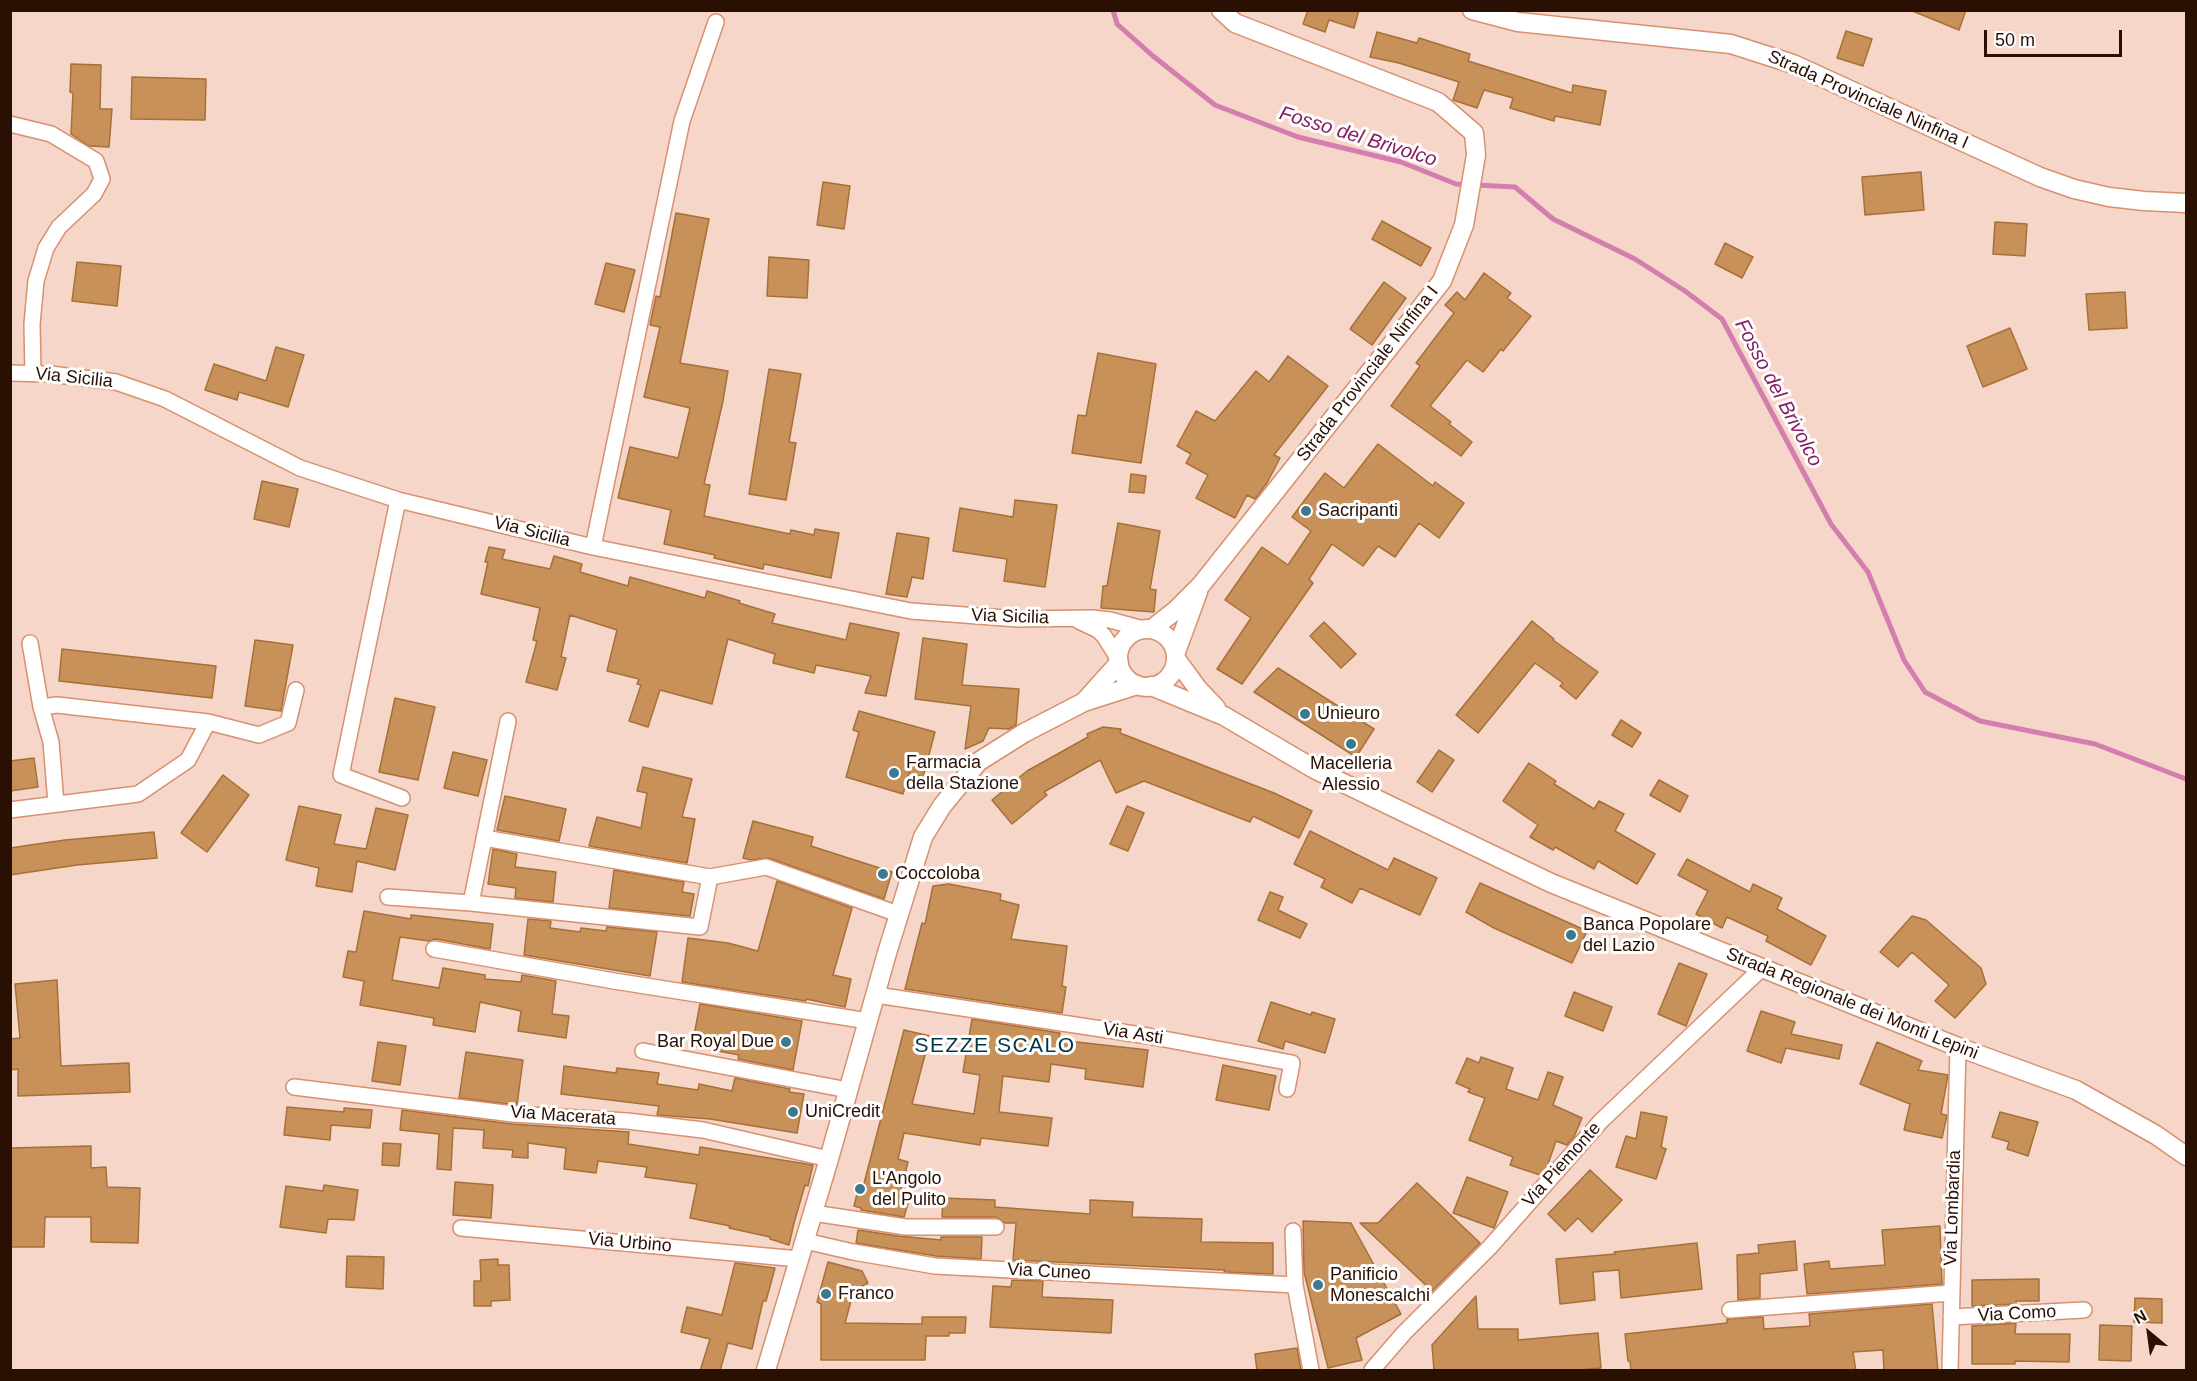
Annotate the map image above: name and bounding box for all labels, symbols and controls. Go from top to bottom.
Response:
scale bar [1987,18,2125,56]
text: 50 m [1995,30,2035,50]
street label: Strada Provinciale Ninfina I [1764,46,1972,154]
water label: Fosso del Brivolco [1276,102,1440,172]
street label: Strada Provinciale Ninfina I [1293,282,1443,466]
water label: Fosso del Brivolco [1729,315,1827,471]
street label: Via Sicilia [34,363,114,393]
place label: Sacripanti [1318,500,1398,522]
marker: Sacripanti [1299,504,1313,518]
street label: Via Sicilia [492,512,572,552]
street label: Via Sicilia [971,605,1049,629]
place label: Unieuro [1317,703,1380,725]
marker: Unieuro [1298,707,1312,721]
marker: Macelleria Alessio [1344,737,1358,751]
place label: Farmacia della Stazione [906,752,1019,795]
place label: Macelleria Alessio [1310,753,1392,795]
marker: Farmacia della Stazione [887,766,901,780]
place label: Coccoloba [895,863,980,885]
marker: Coccoloba [876,867,890,881]
place label: Banca Popolare del Lazio [1583,914,1711,956]
marker: Banca Popolare del Lazio [1564,928,1578,942]
street label: Strada Regionale dei Monti Lepini [1723,943,1981,1065]
street label: Via Asti [1101,1019,1165,1049]
place label: Bar Royal Due [657,1031,774,1053]
district label: SEZZE SCALO [914,1033,1076,1059]
marker: Bar Royal Due [779,1035,793,1049]
place label: UniCredit [805,1101,880,1123]
street label: Via Macerata [510,1102,616,1130]
marker: UniCredit [786,1105,800,1119]
street label: Via Piemonte [1518,1118,1606,1212]
street label: Via Lombardia [1940,1150,1966,1266]
place label: L'Angolo del Pulito [872,1168,946,1210]
marker: L'Angolo del Pulito [853,1182,867,1196]
street label: Via Urbino [587,1229,673,1257]
street label: Via Cuneo [1007,1259,1091,1285]
place label: Panificio Monescalchi [1330,1264,1430,1306]
marker: Panificio Monescalchi [1311,1278,1325,1292]
place label: Franco [838,1283,894,1305]
marker: Franco [819,1287,833,1301]
street label: Via Como [1977,1301,2057,1327]
north arrow [2119,1303,2179,1363]
text: N [2131,1307,2149,1327]

